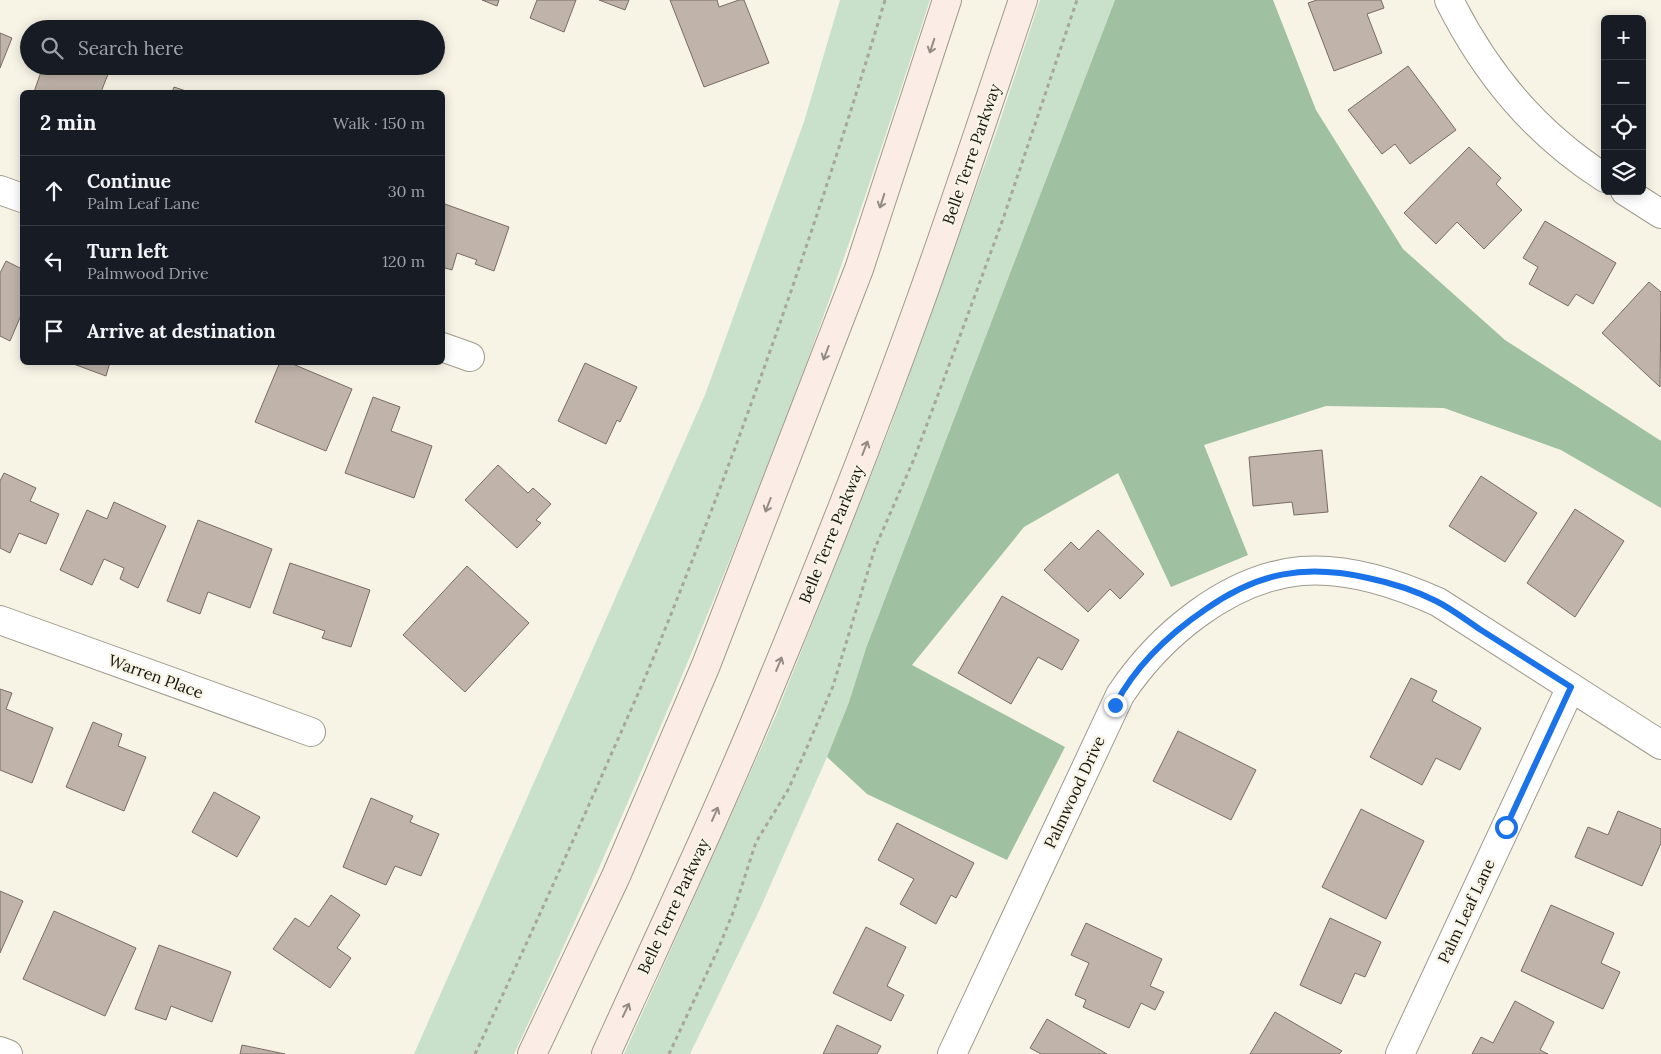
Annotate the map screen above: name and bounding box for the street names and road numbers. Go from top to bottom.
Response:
street label: Belle Terre Parkway [938,81,1005,227]
street label: Belle Terre Parkway [794,461,868,606]
street label: Warren Place [106,650,206,702]
street label: Palmwood Drive [1039,732,1109,851]
street label: Belle Terre Parkway [633,834,713,977]
street label: Palm Leaf Lane [1433,855,1499,966]

